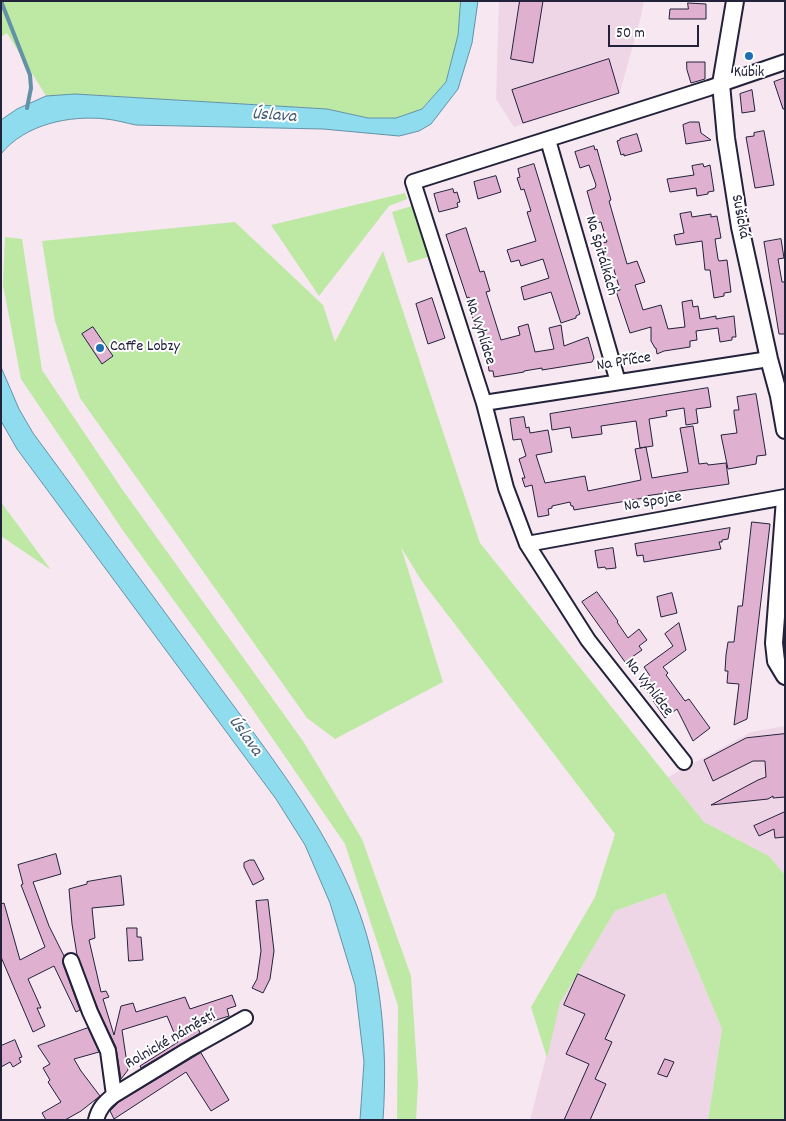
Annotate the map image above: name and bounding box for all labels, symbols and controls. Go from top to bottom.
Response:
scale bar [611,15,702,47]
text: 50 m [616,23,645,45]
marker: Kubik [743,50,755,62]
place label: Kubik [734,64,764,84]
water label: Úslava [251,105,297,129]
street label: Sušická [725,193,753,241]
street label: Na Špitálkách [579,214,621,298]
street label: Na Vyhlídce [459,297,499,367]
place label: Caffe Lobzy [110,338,180,358]
marker: Caffe Lobzy [94,342,106,354]
street label: Na Příčce [595,349,653,377]
street label: Na Spojce [623,488,683,518]
street label: Na Vyhlídce [619,655,677,721]
water label: Úslava [222,713,266,761]
street label: Rolnické náměstí [122,1007,220,1075]

